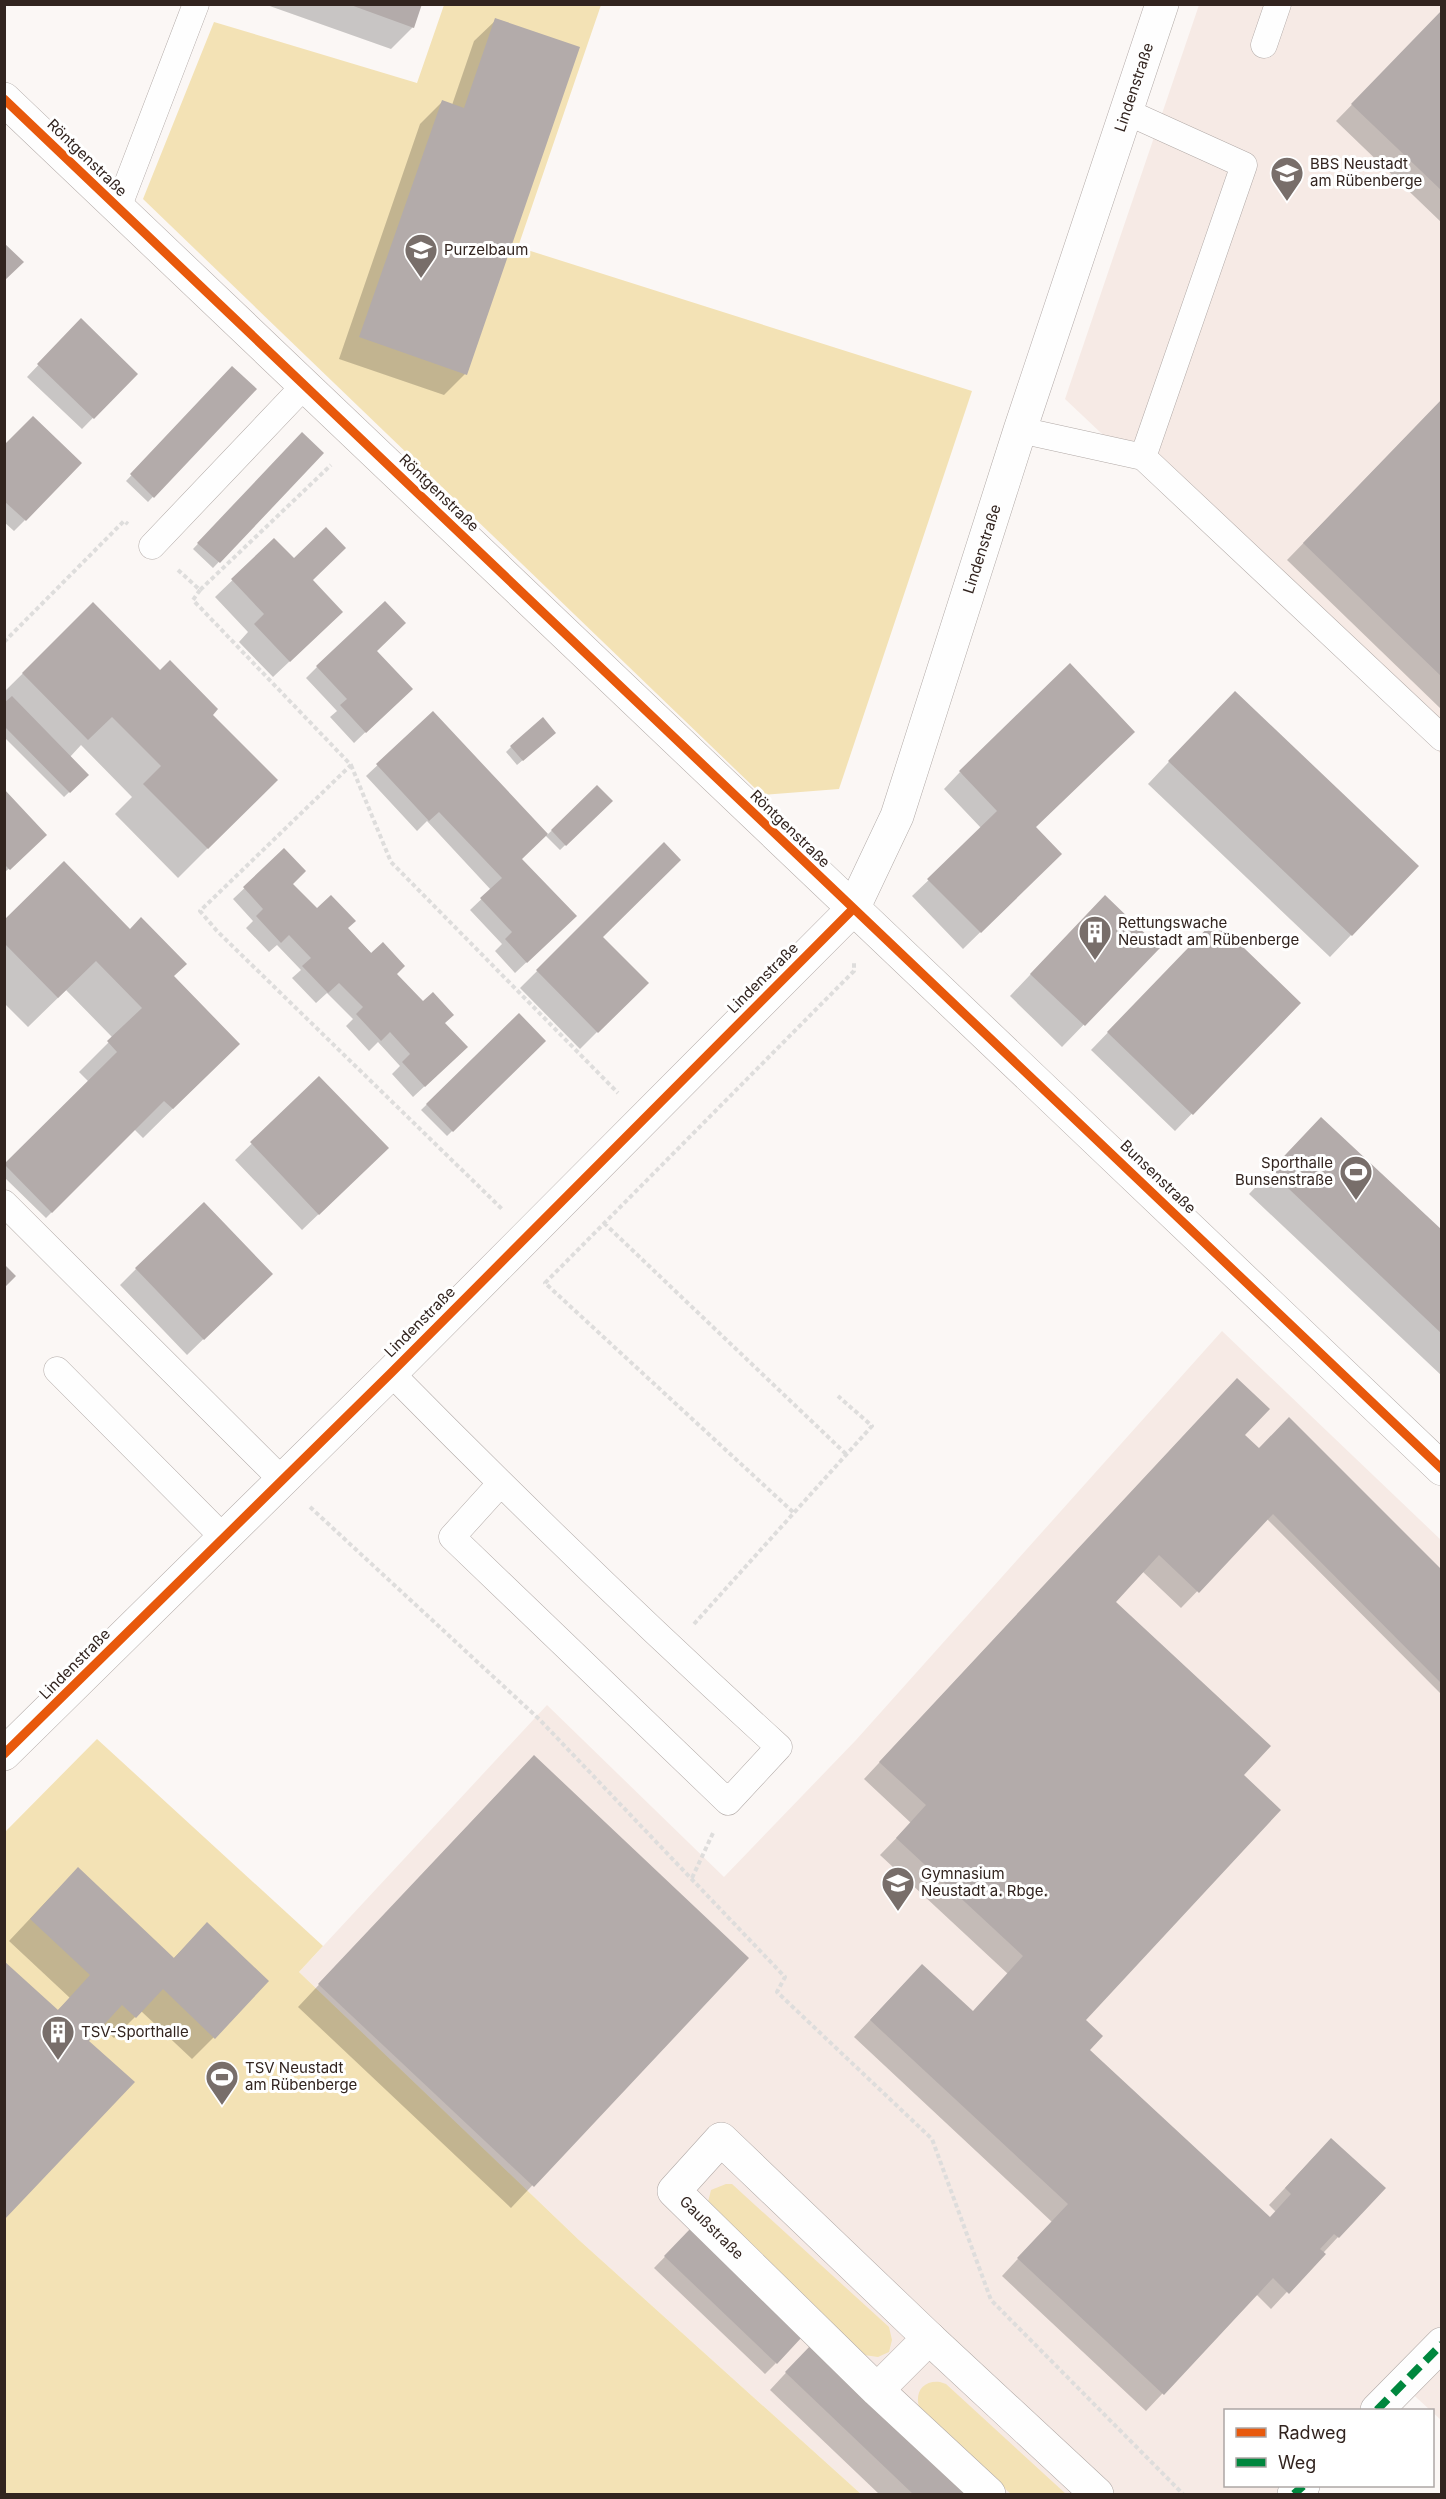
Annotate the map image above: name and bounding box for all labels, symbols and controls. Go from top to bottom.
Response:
street label: Lindenstraße [1110,40,1157,134]
street label: Röntgenstraße [43,115,131,201]
place label: BBS Neustadt am Rübenberge [1310,154,1422,190]
school or university icon: BBS Neustadt am Rübenberge [1269,155,1305,202]
school or university icon: Purzelbaum [403,232,439,279]
place label: Purzelbaum [444,240,528,259]
street label: Röntgenstraße [395,450,483,536]
street label: Lindenstraße [958,502,1005,596]
street label: Röntgenstraße [746,786,834,872]
place label: Rettungswache Neustadt am Rübenberge [1118,913,1299,949]
building icon: Rettungswache Neustadt am Rübenberge [1077,914,1113,961]
street label: Lindenstraße [723,938,802,1017]
street label: Bunsenstraße [1117,1136,1200,1218]
place label: Sporthalle Bunsenstraße [1235,1153,1333,1189]
sports icon: Sporthalle Bunsenstraße [1338,1154,1374,1201]
street label: Lindenstraße [380,1282,459,1361]
street label: Lindenstraße [35,1624,114,1703]
place label: Gymnasium Neustadt a. Rbge. [921,1864,1048,1900]
school or university icon: Gymnasium Neustadt a. Rbge. [880,1865,916,1912]
building icon: TSV-Sporthalle [40,2014,76,2061]
place label: TSV-Sporthalle [81,2022,189,2041]
place label: TSV Neustadt am Rübenberge [245,2058,357,2094]
sports icon: TSV Neustadt am Rübenberge [204,2059,240,2106]
street label: Gaußstraße [676,2192,748,2263]
legend [1224,2409,1434,2487]
text: Radweg [1278,2422,1347,2443]
text: Weg [1278,2452,1316,2473]

